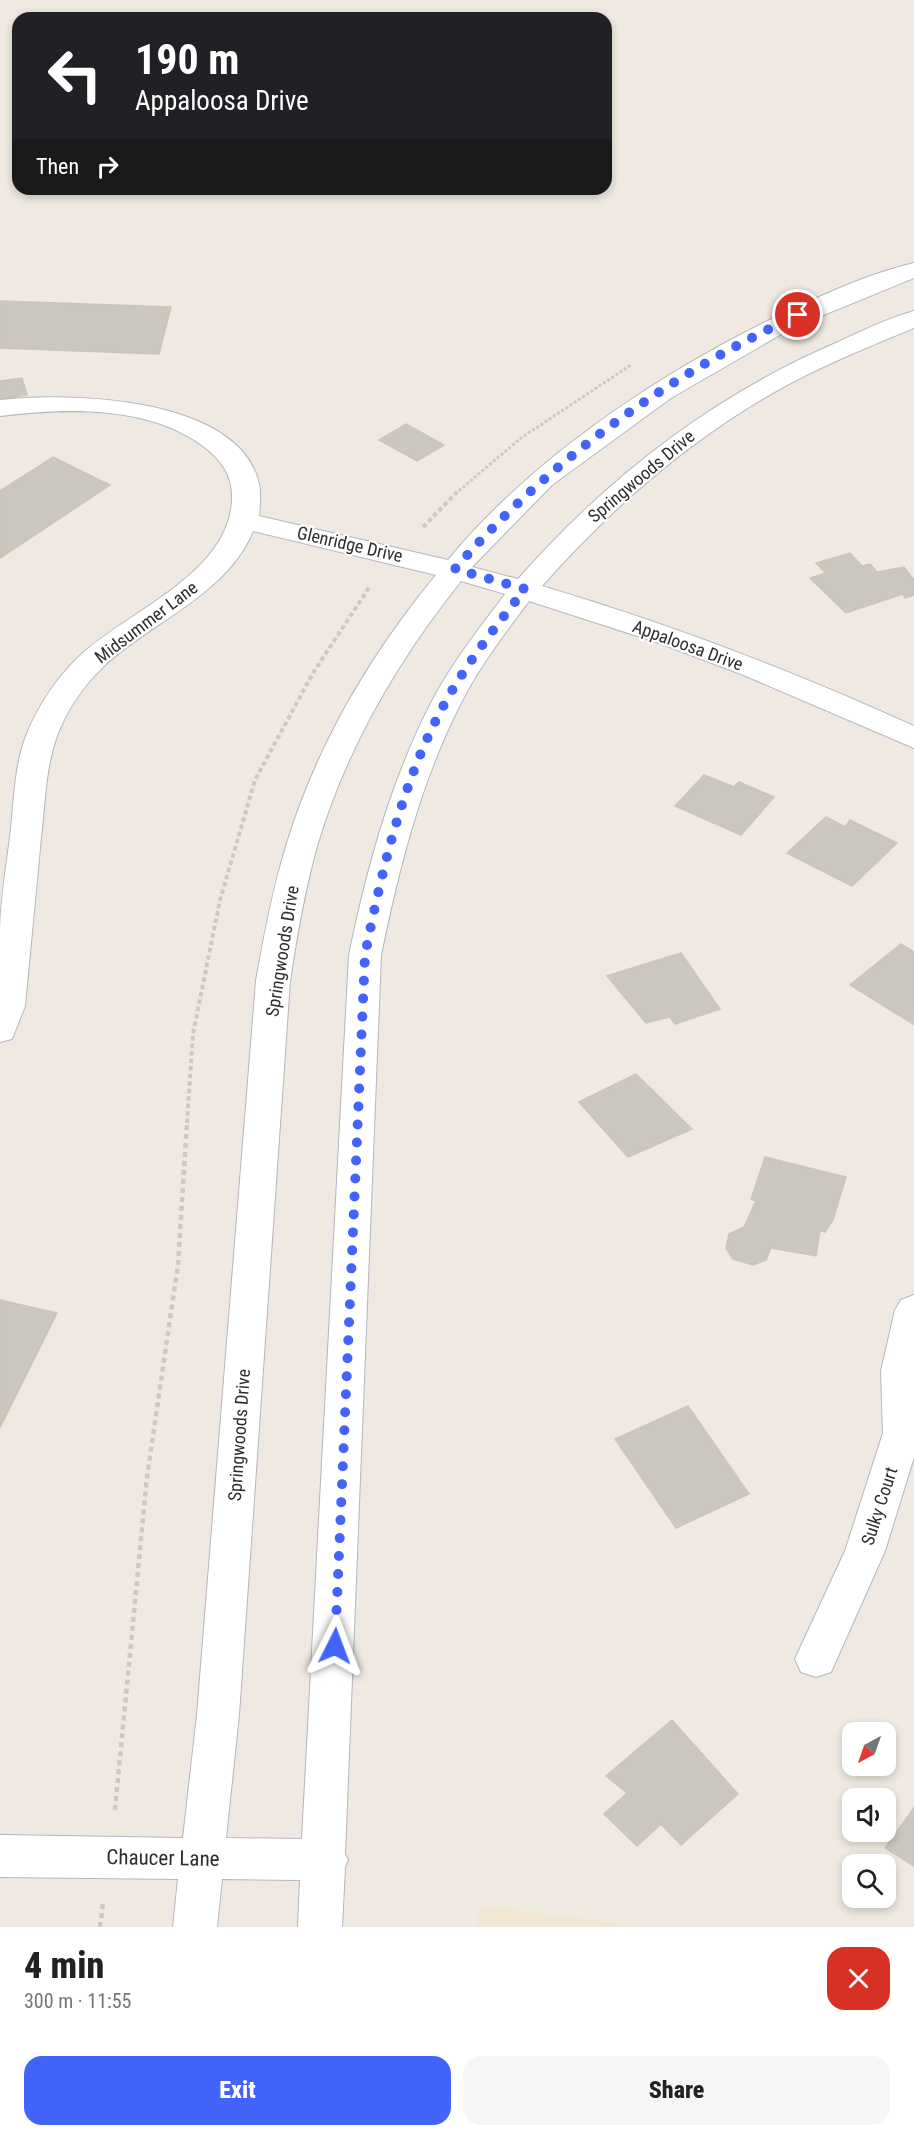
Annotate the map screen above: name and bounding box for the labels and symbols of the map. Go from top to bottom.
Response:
pin [772,289,823,340]
street label: Springwoods Drive [584,425,698,527]
street label: Glenridge Drive [295,522,405,566]
street label: Midsummer Lane [91,577,201,667]
street label: Appaloosa Drive [630,615,746,675]
street label: Springwoods Drive [261,884,303,1018]
street label: Springwoods Drive [224,1368,254,1502]
street label: Sulky Court [856,1464,902,1548]
position arrow [303,1614,367,1678]
north arrow [842,1722,896,1776]
street label: Chaucer Lane [106,1845,220,1871]

